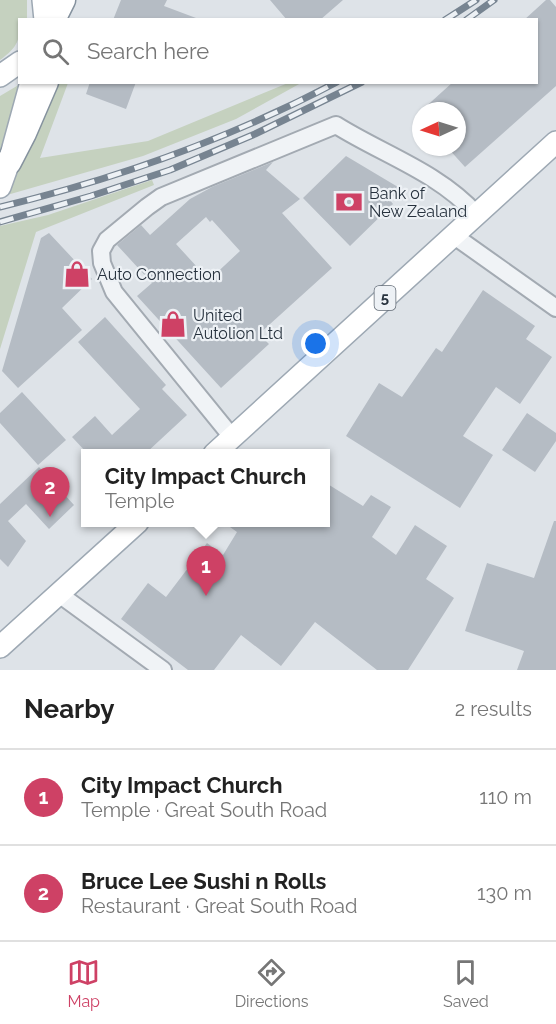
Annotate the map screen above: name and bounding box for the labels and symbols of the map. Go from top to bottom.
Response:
north arrow [412,102,466,156]
place label: Bank of New Zealand [369,184,467,221]
bank icon: Bank of New Zealand [334,187,364,217]
shop icon: Auto Connection [62,259,92,289]
place label: Auto Connection [97,265,221,284]
road number: 5 [374,286,396,310]
place label: United Autolion Ltd [193,306,283,343]
shop icon: United Autolion Ltd [158,309,188,339]
your location [301,329,330,358]
pin: 2 [31,468,70,517]
pin: 1 [186,546,226,596]

